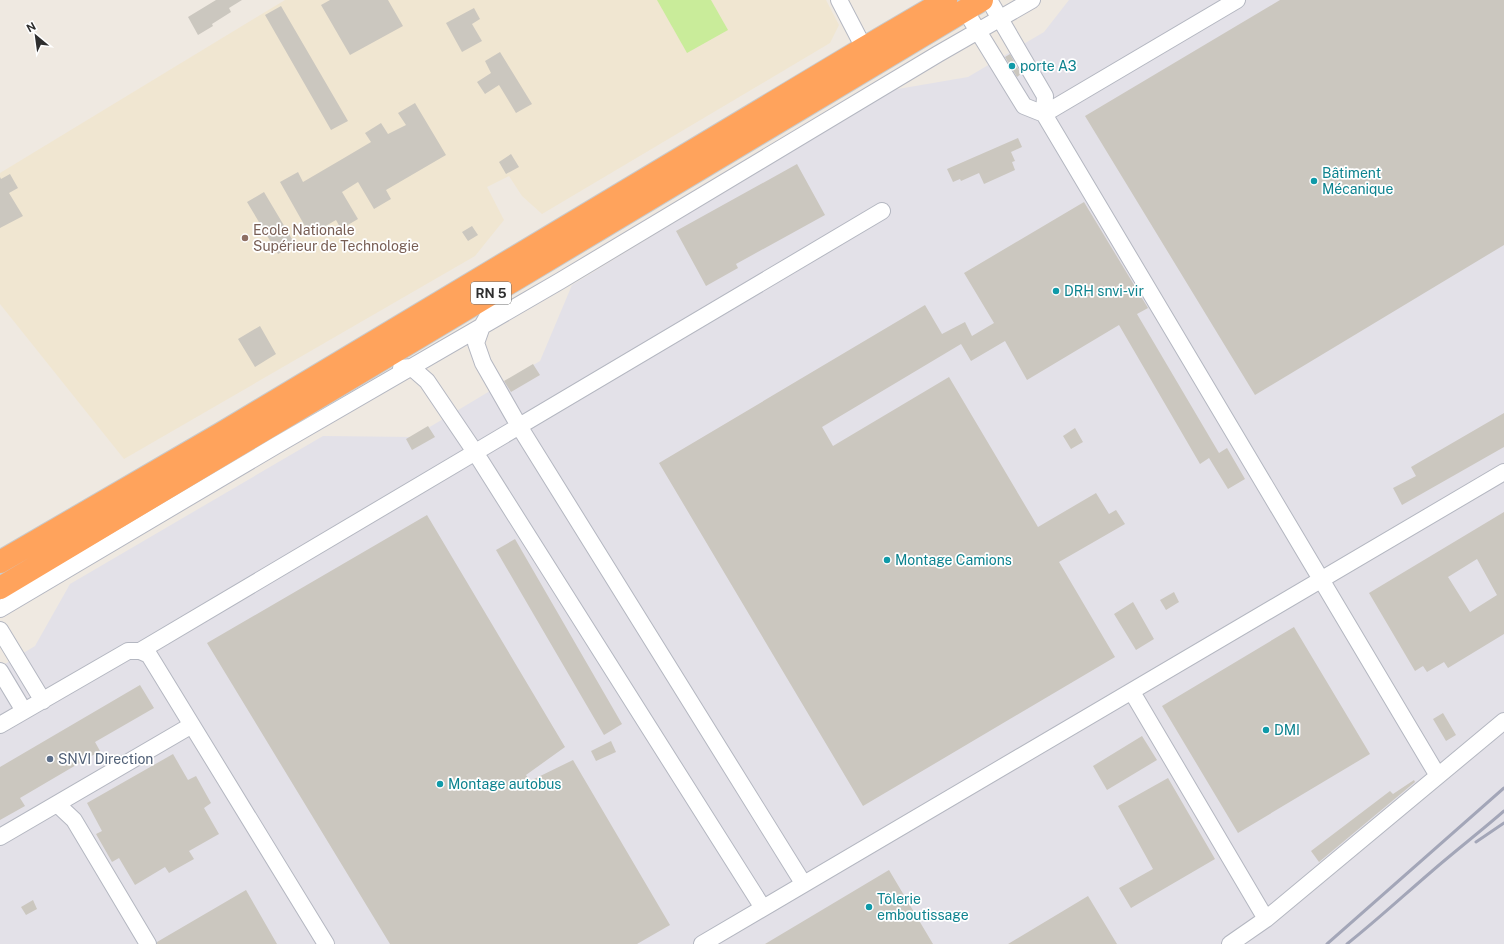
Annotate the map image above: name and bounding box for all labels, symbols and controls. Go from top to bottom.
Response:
north arrow [16,16,56,56]
text: N [24,20,38,35]
place label: porte A3 [1020,58,1077,74]
marker: porte A3 [1007,61,1017,71]
place label: Bâtiment Mécanique [1322,165,1393,197]
marker: Bâtiment Mécanique [1309,176,1319,186]
place label: Ecole Nationale Supérieur de Technologie [253,222,419,254]
marker: Ecole Nationale Supérieur de Technologie [240,233,250,243]
road number: RN 5 [471,282,511,304]
place label: DRH snvi-vir [1064,283,1144,299]
marker: DRH snvi-vir [1051,286,1061,296]
place label: Montage Camions [895,552,1012,568]
marker: Montage Camions [882,555,892,565]
place label: DMI [1274,722,1300,738]
marker: DMI [1261,725,1271,735]
place label: SNVI Direction [58,751,153,767]
marker: SNVI Direction [45,754,55,764]
place label: Montage autobus [448,776,561,792]
marker: Montage autobus [435,779,445,789]
place label: Tôlerie emboutissage [877,891,969,923]
marker: Tôlerie emboutissage [864,902,874,912]

